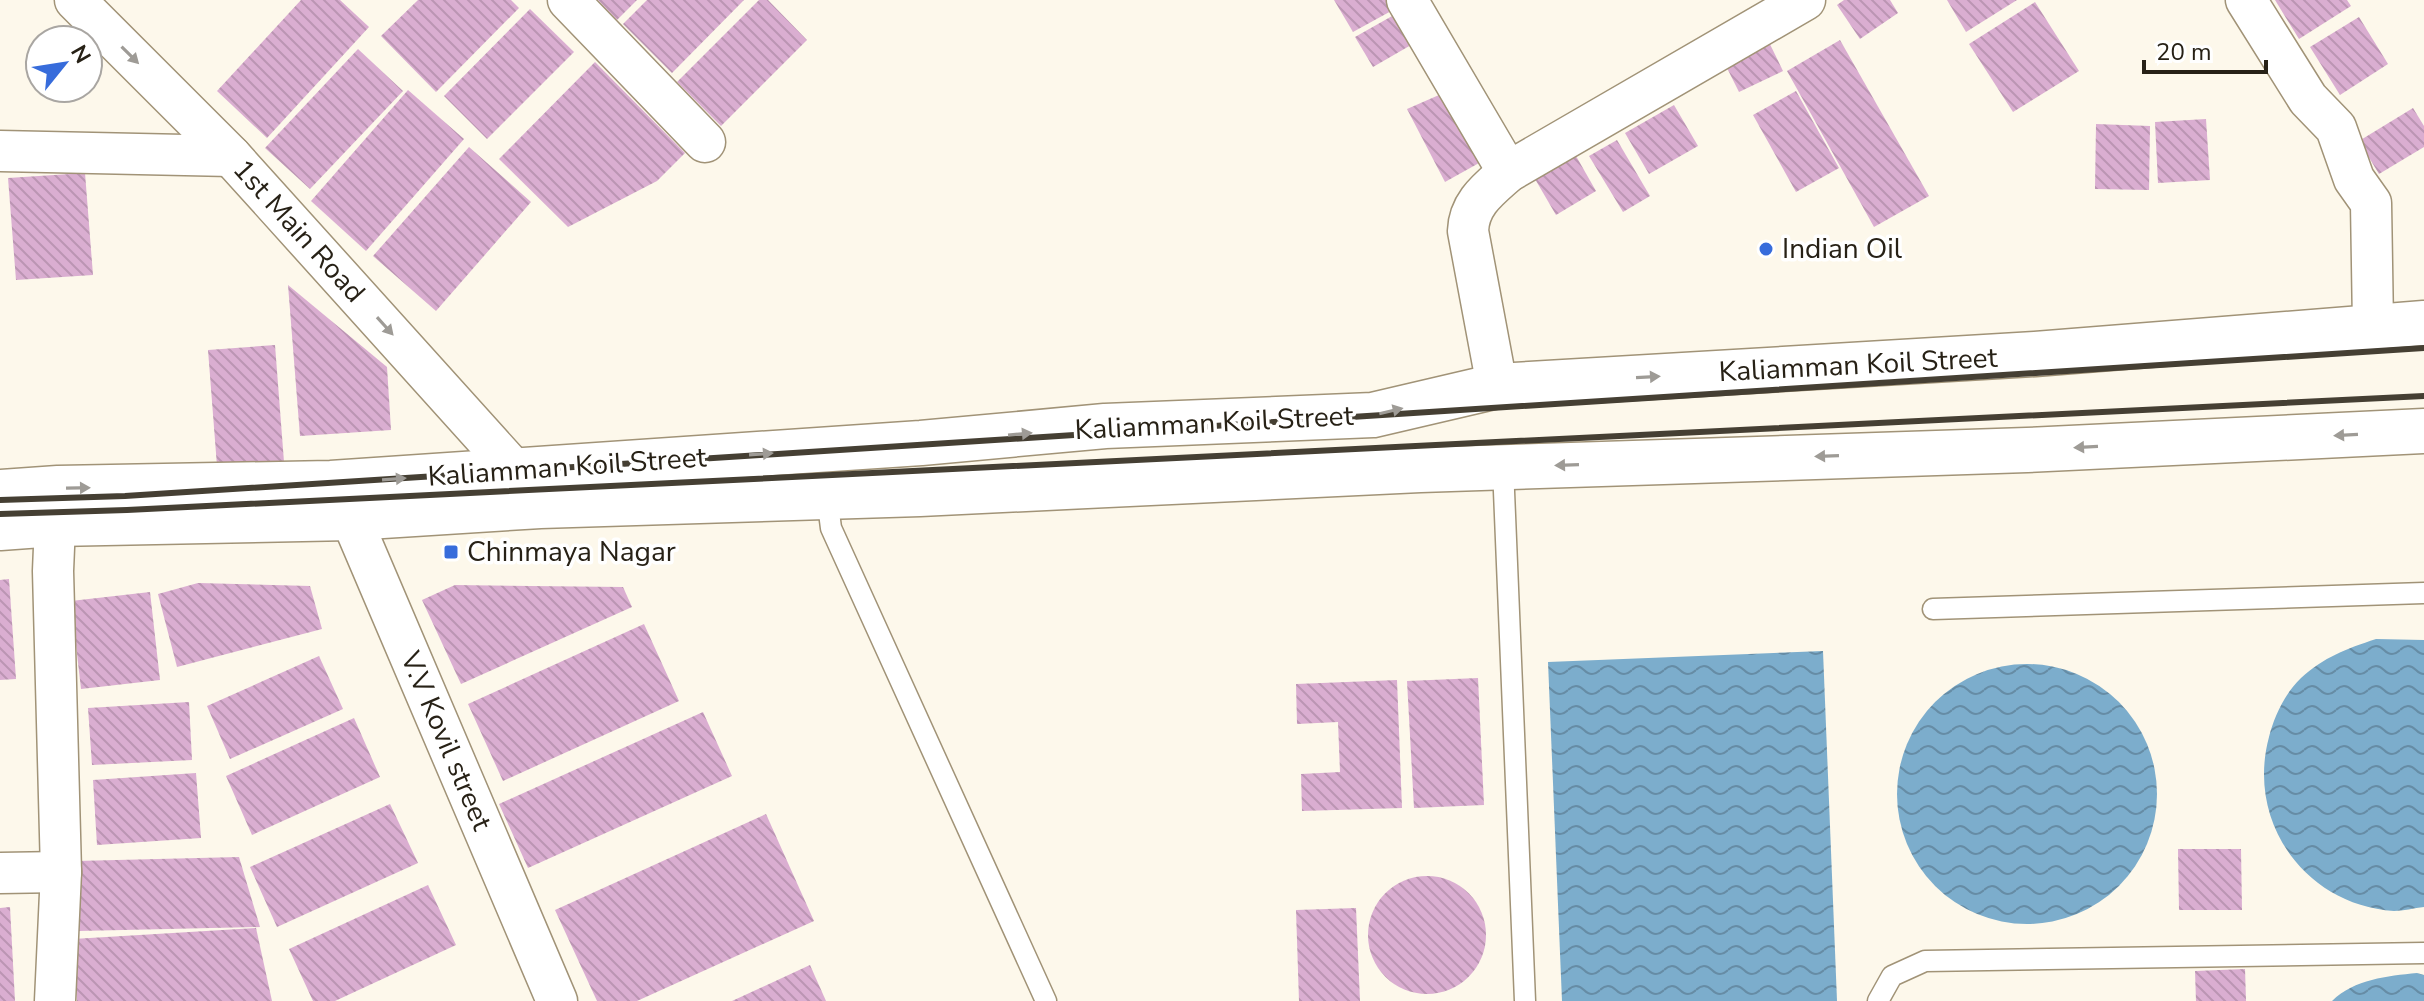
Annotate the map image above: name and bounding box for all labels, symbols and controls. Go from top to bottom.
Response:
north arrow [24,24,104,104]
scale bar [2144,24,2266,74]
text: 20 m [2156,36,2212,68]
text: N [63,40,98,69]
one-way arrow [121,45,139,64]
street label: 1st Main Road [224,151,374,311]
place label: Indian Oil [1782,230,1903,268]
marker: Indian Oil [1757,240,1775,258]
one-way arrow [376,316,393,336]
street label: Kaliamman Koil Street [1718,339,1998,391]
one-way arrow [1636,370,1661,383]
street label: Kaliamman Koil Street [1074,397,1354,449]
one-way arrow [1378,404,1403,417]
one-way arrow [1008,427,1033,440]
one-way arrow [2333,429,2358,442]
street label: Kaliamman Koil Street [427,438,708,496]
one-way arrow [2073,441,2098,454]
one-way arrow [749,447,774,460]
one-way arrow [1814,450,1839,463]
one-way arrow [1554,458,1579,471]
one-way arrow [382,472,407,485]
one-way arrow [66,482,91,494]
place label: Chinmaya Nagar [467,533,676,571]
marker: Chinmaya Nagar [442,543,460,561]
street label: V.V Kovil street [391,645,501,836]

